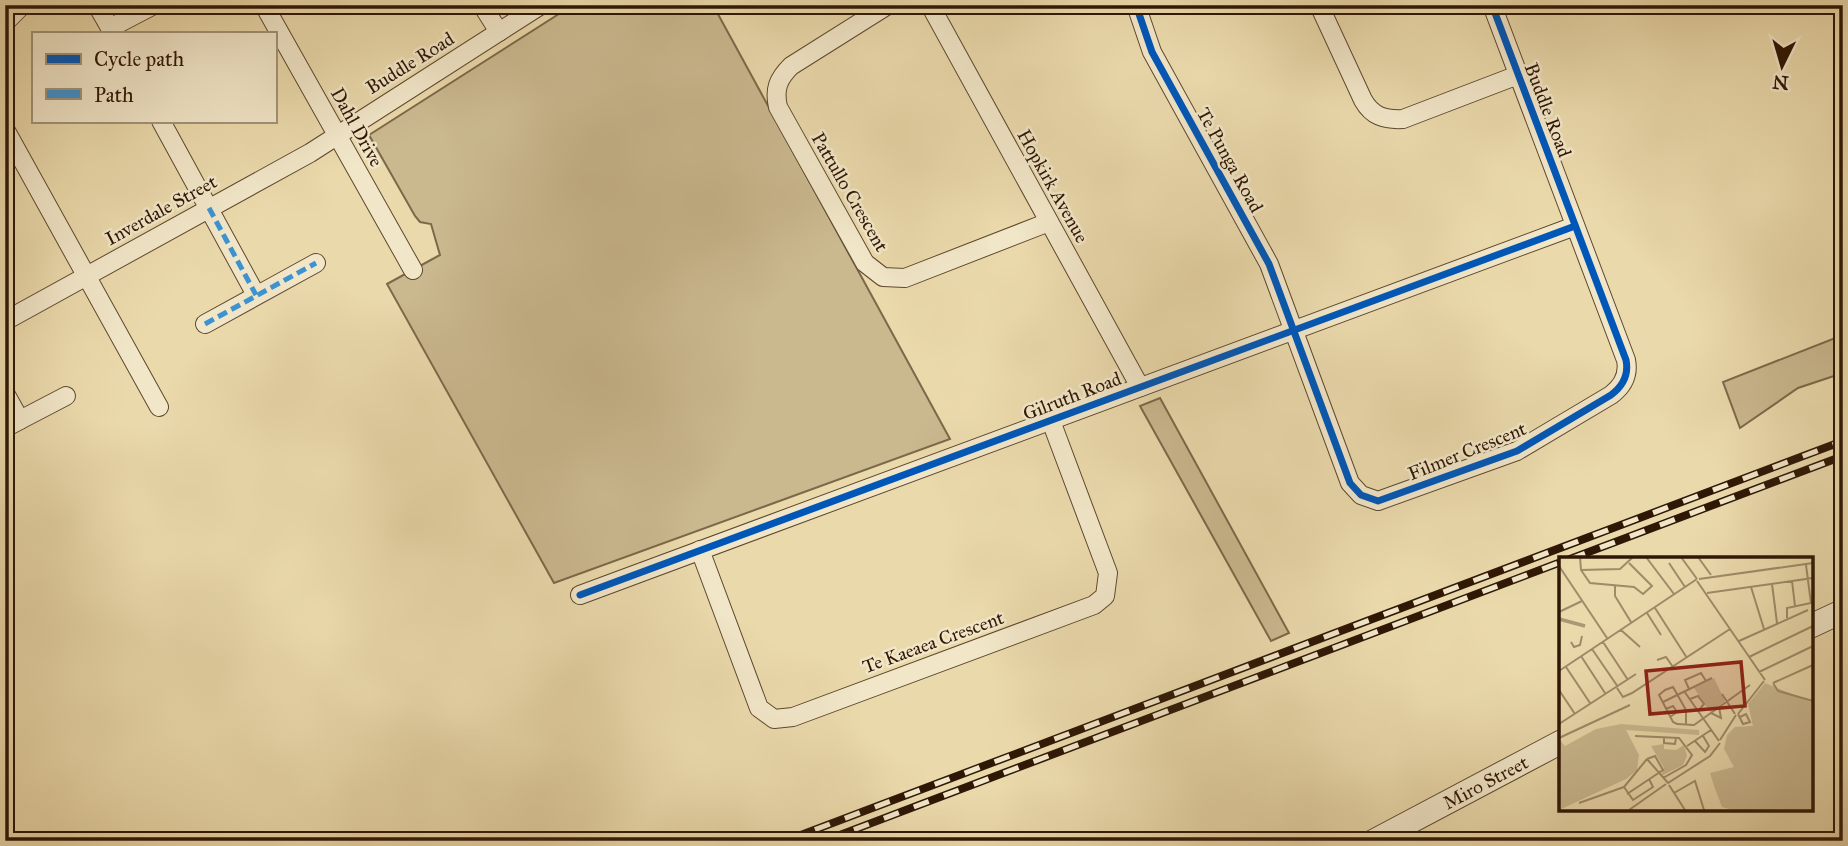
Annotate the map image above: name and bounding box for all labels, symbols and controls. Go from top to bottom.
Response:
street label: Buddle Road [362,27,459,99]
legend [32,32,276,122]
north arrow [1746,32,1816,102]
text: Cycle path [94,46,185,72]
street label: Buddle Road [1519,60,1577,161]
text: N [1772,70,1790,95]
text: Path [94,82,134,108]
street label: Dahl Drive [326,83,388,171]
street label: Te Punga Road [1191,104,1268,217]
street label: Hopkirk Avenue [1012,125,1094,247]
street label: Pattullo Crescent [807,128,894,256]
street label: Inverdale Street [101,170,221,250]
street label: Gilruth Road [1020,367,1125,425]
street label: Filmer Crescent [1405,417,1530,485]
inset map [1559,557,1813,811]
street label: Te Kaeaea Crescent [859,606,1007,678]
street label: Miro Street [1439,750,1532,814]

